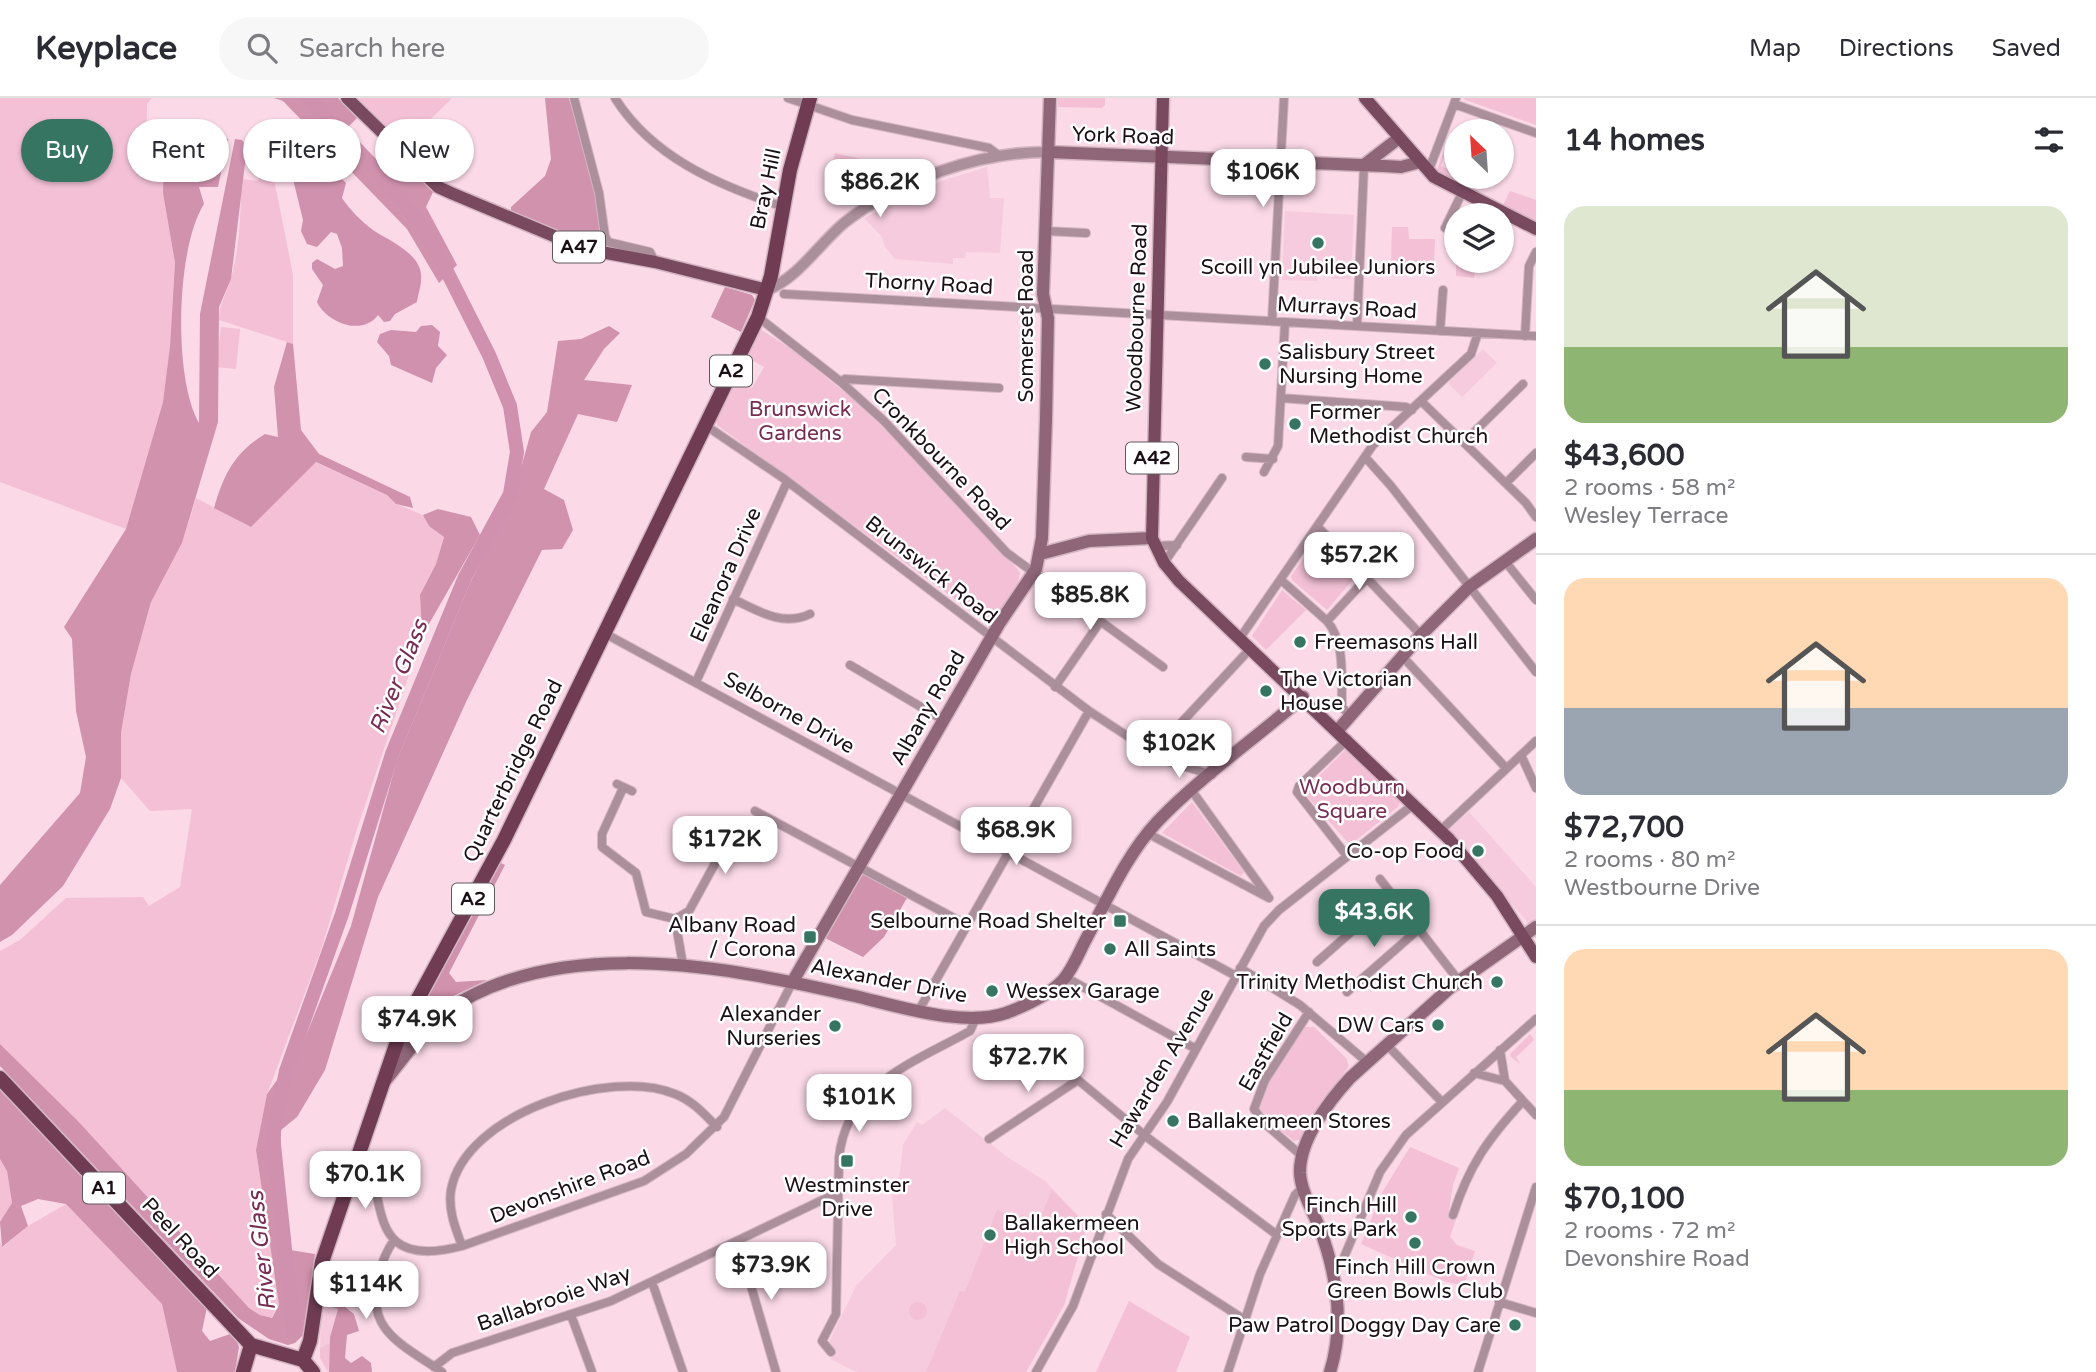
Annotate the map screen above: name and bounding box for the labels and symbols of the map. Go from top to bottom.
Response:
north arrow [1444,119,1514,189]
street label: York Road [1071,122,1175,150]
street label: Bray Hill [745,146,787,232]
pin: $106K [1214,150,1312,209]
pin: $86.2K [823,159,937,219]
street label: Woodbourne Road [1121,223,1153,413]
road number: A47 [553,232,605,262]
marker: Scoill yn Jubilee Juniors [1310,235,1326,251]
street label: Somerset Road [1014,249,1039,403]
place label: Scoill yn Jubilee Juniors [1201,255,1435,280]
street label: Thorny Road [864,268,994,300]
street label: Murrays Road [1276,292,1418,324]
place label: Salisbury Street Nursing Home [1279,340,1435,389]
road number: A2 [710,356,752,386]
marker: Salisbury Street Nursing Home [1257,356,1273,372]
street label: Cronkbourne Road [866,382,1016,536]
park label: Brunswick Gardens [749,397,851,446]
place label: Former Methodist Church [1309,400,1488,449]
marker: Former Methodist Church [1287,416,1303,432]
road number: A42 [1126,442,1178,474]
street label: Eleanora Drive [685,504,767,646]
street label: Brunswick Road [860,511,1002,629]
pin: $57.2K [1302,532,1416,592]
pin: $85.8K [1033,573,1147,632]
water label: River Glass [364,614,435,738]
place label: Freemasons Hall [1314,630,1478,655]
marker: Freemasons Hall [1292,634,1308,650]
street label: Albany Road [885,646,971,770]
street label: Selborne Drive [719,667,859,759]
place label: The Victorian House [1280,667,1412,716]
street label: Quarterbridge Road [458,675,568,867]
marker: The Victorian House [1258,683,1274,699]
pin: $102K [1130,720,1228,780]
park label: Woodburn Square [1299,775,1405,824]
pin: $68.9K [959,808,1073,867]
pin: $172K [676,816,774,876]
place label: Co-op Food [1346,839,1464,864]
marker: Co-op Food [1470,843,1486,859]
road number: A2 [452,884,494,914]
pin: $43.6K [1317,890,1431,949]
place label: Selbourne Road Shelter [870,909,1106,934]
place label: Albany Road / Corona [668,913,796,962]
marker: Selbourne Road Shelter [1112,913,1128,929]
marker: Albany Road / Corona [802,929,818,945]
place label: All Saints [1124,937,1216,962]
marker: All Saints [1102,941,1118,957]
street label: Alexander Drive [809,954,969,1008]
place label: Trinity Methodist Church [1236,970,1483,995]
marker: Trinity Methodist Church [1489,974,1505,990]
place label: Wessex Garage [1006,979,1160,1004]
marker: Wessex Garage [984,983,1000,999]
street label: Hawarden Avenue [1104,983,1220,1152]
pin: $74.9K [360,996,474,1056]
place label: Alexander Nurseries [719,1002,821,1051]
street label: Eastfield [1233,1008,1299,1096]
place label: DW Cars [1337,1013,1424,1038]
marker: DW Cars [1430,1017,1446,1033]
marker: Alexander Nurseries [827,1018,843,1034]
pin: $72.7K [971,1034,1085,1094]
pin: $101K [810,1074,908,1134]
place label: Ballakermeen Stores [1187,1109,1391,1134]
marker: Ballakermeen Stores [1165,1113,1181,1129]
street label: Devonshire Road [486,1145,654,1229]
pin: $70.1K [308,1152,422,1211]
marker: Westminster Drive [839,1153,855,1169]
road number: A1 [83,1172,125,1204]
place label: Westminster Drive [784,1173,910,1222]
water label: River Glass [242,1188,282,1312]
street label: Peel Road [136,1193,224,1283]
place label: Finch Hill Sports Park [1282,1193,1397,1242]
marker: Finch Hill Sports Park [1403,1209,1419,1225]
place label: Ballakermeen High School [1004,1211,1140,1260]
marker: Ballakermeen High School [982,1227,998,1243]
marker: Finch Hill Crown Green Bowls Club [1407,1235,1423,1251]
pin: $73.9K [714,1242,828,1302]
place label: Finch Hill Crown Green Bowls Club [1327,1255,1503,1304]
street label: Ballabrooie Way [474,1261,634,1337]
pin: $114K [317,1262,415,1321]
place label: Paw Patrol Doggy Day Care [1228,1313,1501,1338]
marker: Paw Patrol Doggy Day Care [1507,1317,1523,1333]

